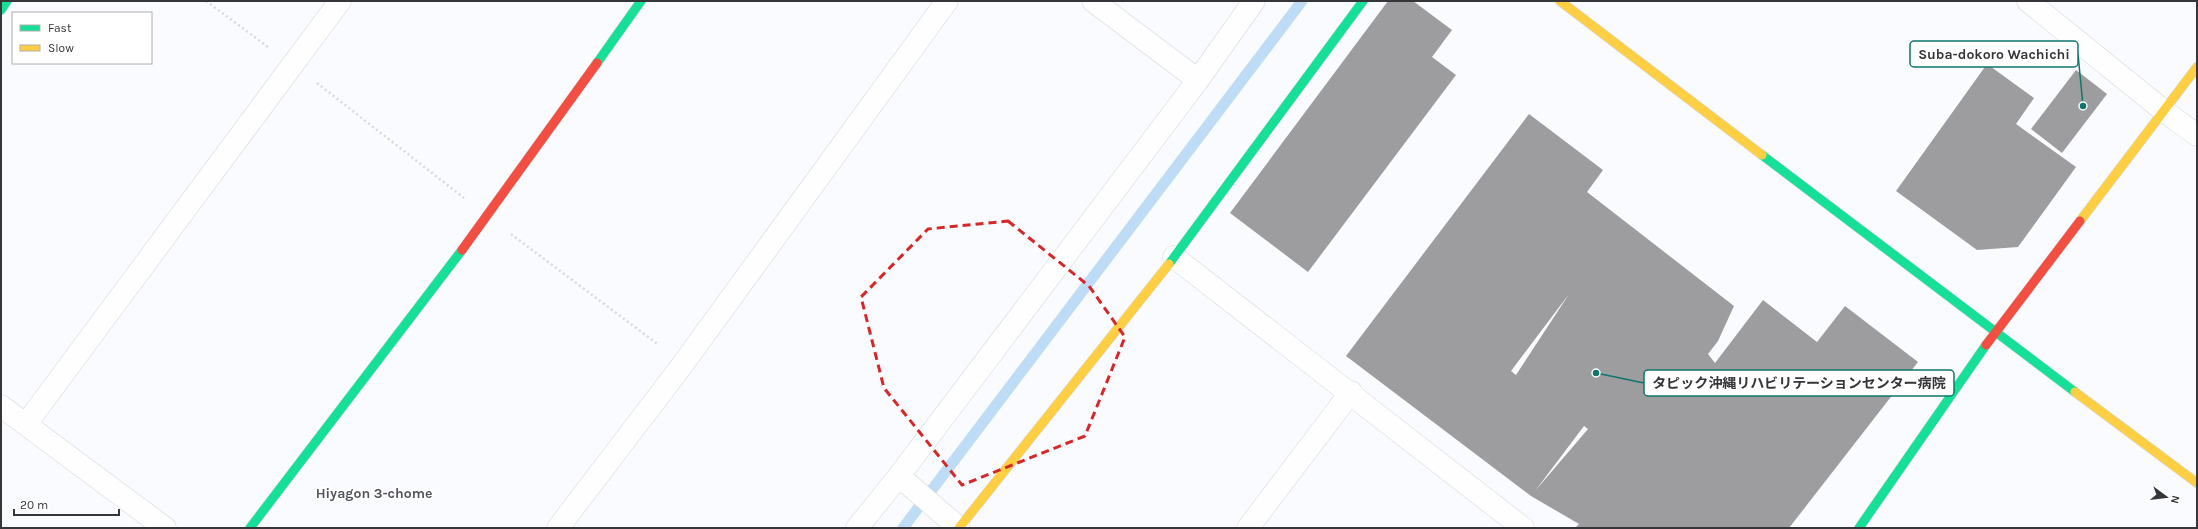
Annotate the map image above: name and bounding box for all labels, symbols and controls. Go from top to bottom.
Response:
legend [12,12,152,64]
text: Fast [48,21,72,35]
text: Slow [48,41,74,55]
callout: Suba-dokoro Wachichi [1910,41,2078,67]
text: Suba-dokoro Wachichi [1918,46,2070,63]
callout: タピック沖縄リハビリテーションセンター病院 [1644,370,1954,396]
text: タピック沖縄リハビリテーションセンター病院 [1652,375,1946,392]
north arrow [2146,477,2186,517]
district label: Hiyagon 3-chome [316,485,432,502]
scale bar [14,491,119,517]
text: N [2168,494,2182,505]
text: 20 m [20,498,48,512]

